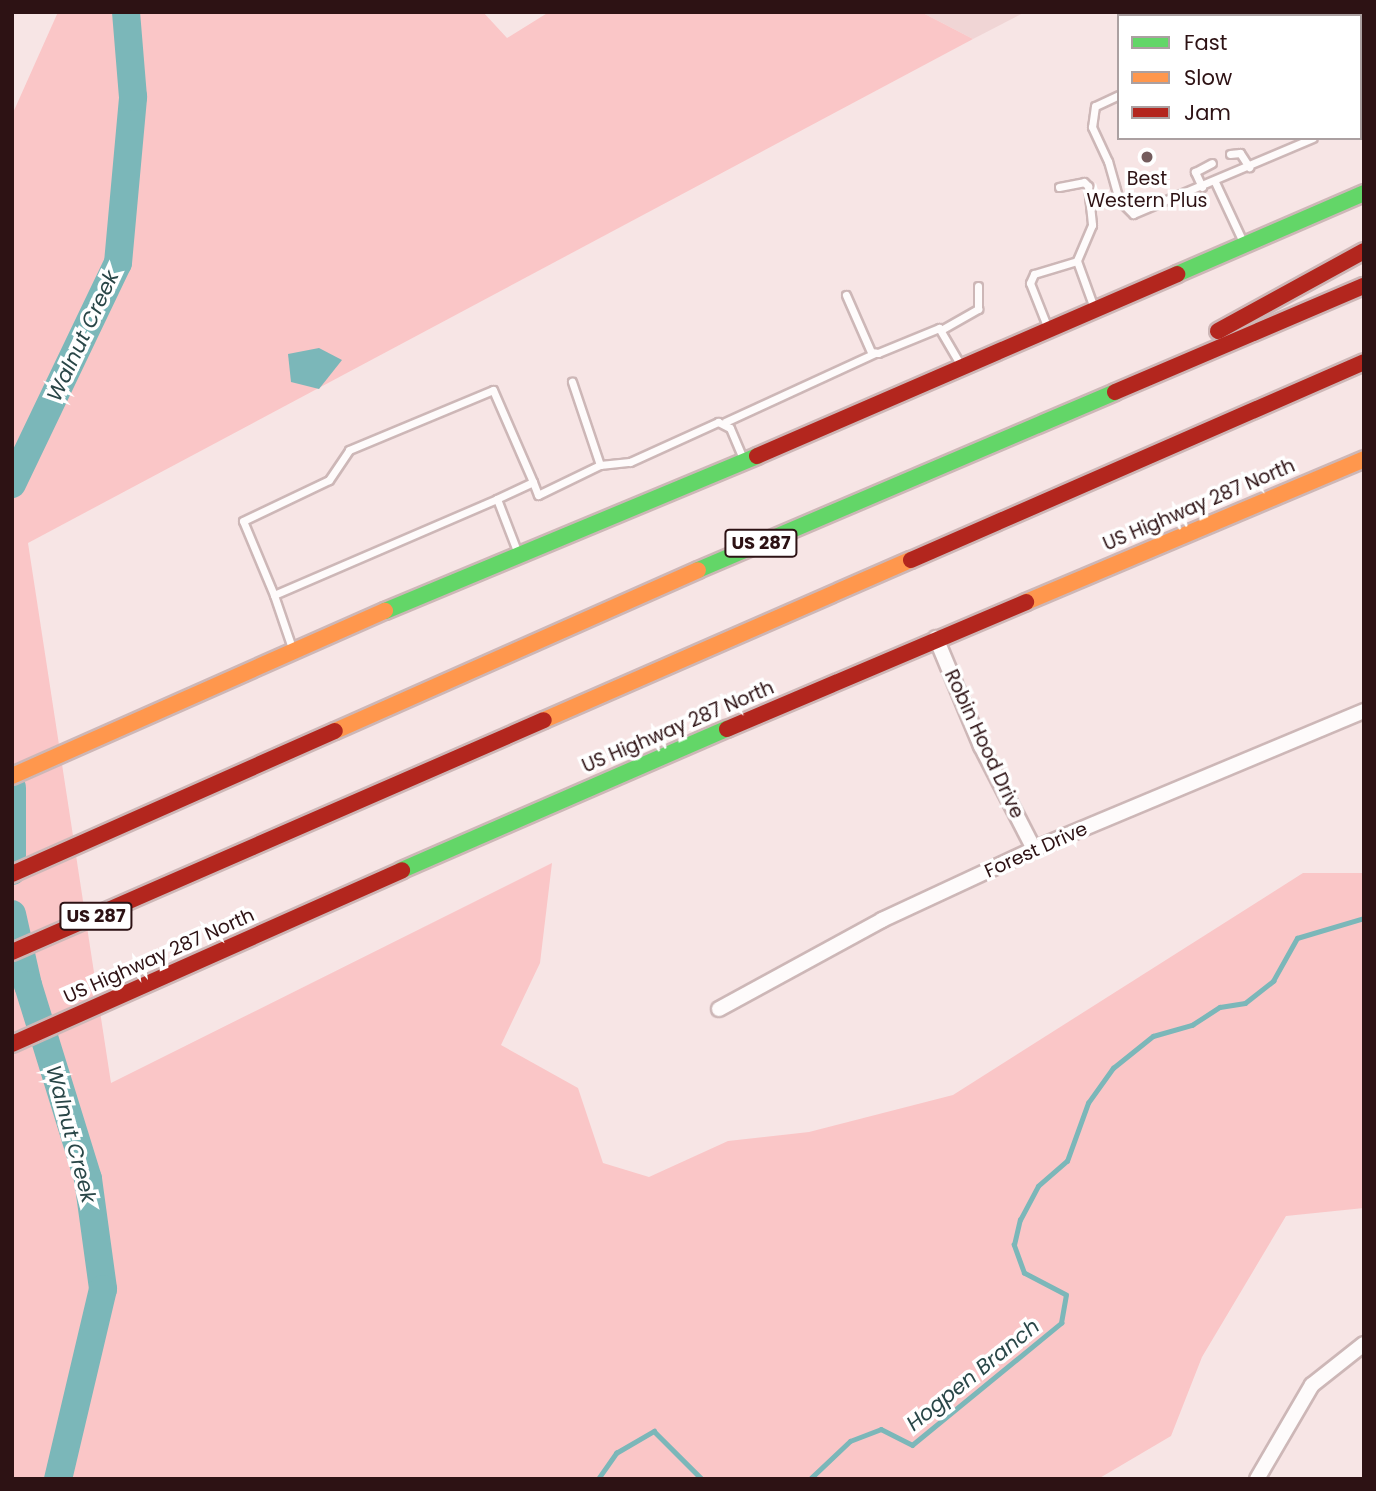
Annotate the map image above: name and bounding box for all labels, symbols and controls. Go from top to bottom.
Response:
legend [1117,14,1362,140]
text: Fast [1184,28,1227,57]
text: Slow [1184,63,1232,92]
text: Jam [1184,98,1231,127]
marker: Best Western Plus [1139,149,1155,165]
place label: Best Western Plus [1086,168,1208,212]
water label: Walnut Creek [42,267,124,405]
street label: US Highway 287 North [1100,454,1298,556]
road number: US 287 [724,528,798,558]
street label: Robin Hood Drive [940,666,1028,822]
street label: US Highway 287 North [579,676,777,778]
street label: Forest Drive [981,817,1091,883]
road number: US 287 [59,902,133,931]
street label: US Highway 287 North [60,904,258,1008]
water label: Walnut Creek [41,1062,101,1206]
water label: Hogpen Branch [902,1314,1044,1436]

